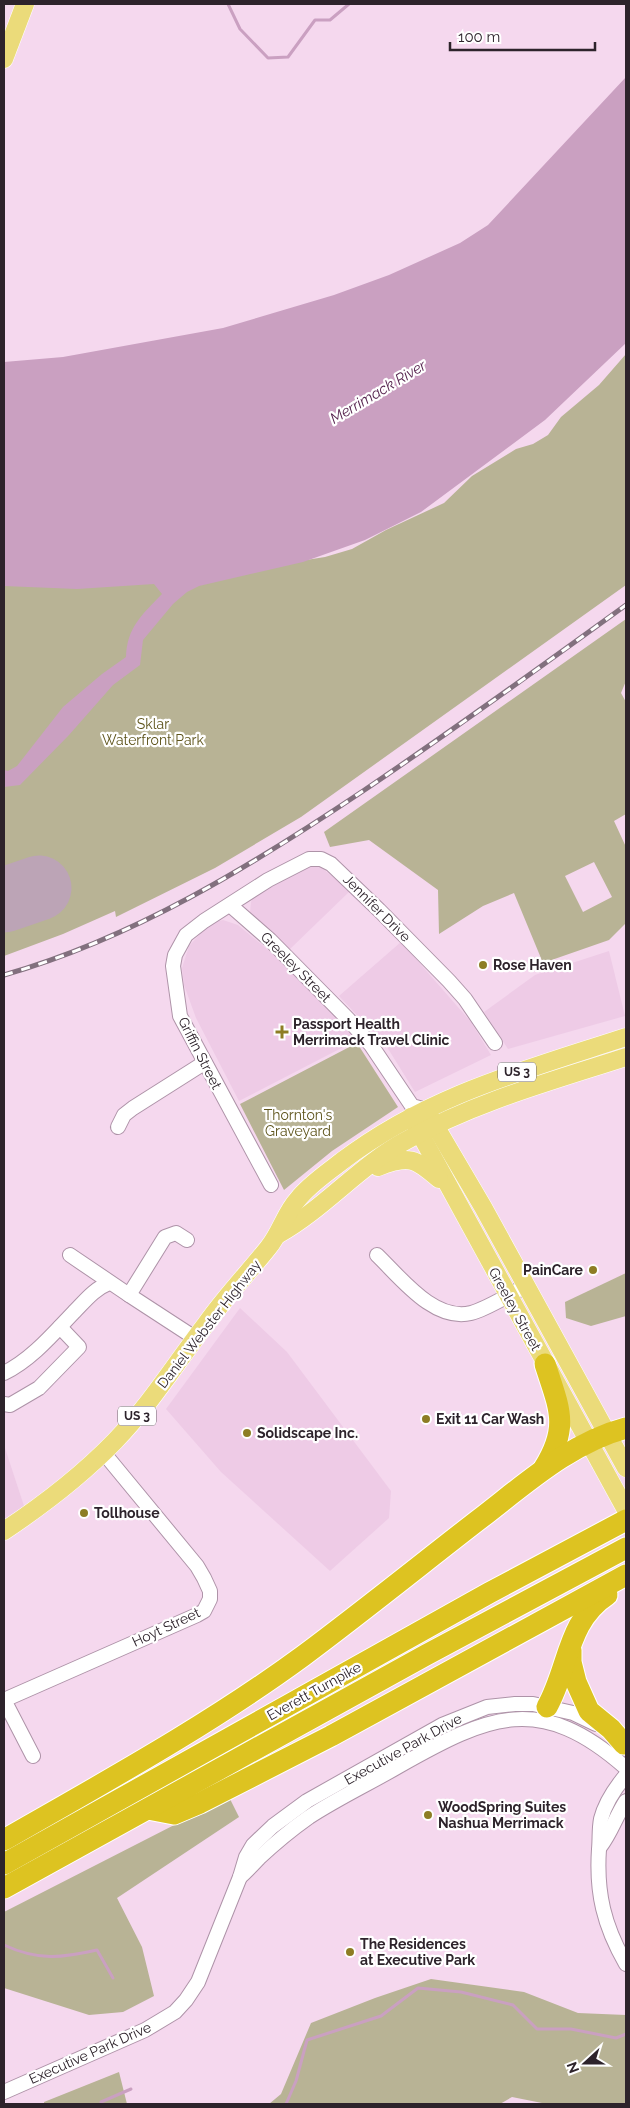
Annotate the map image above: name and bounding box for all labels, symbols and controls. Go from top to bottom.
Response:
scale bar [450,20,595,52]
text: 100 m [458,28,500,46]
water label: Merrimack River [327,356,430,428]
park label: Sklar Waterfront Park [102,716,204,748]
street label: Jennifer Drive [340,871,414,945]
street label: Greeley Street [258,929,335,1006]
place label: Rose Haven [493,957,572,973]
marker: Rose Haven [477,959,489,971]
street label: Griffin Street [175,1014,225,1092]
place label: Passport Health Merrimack Travel Clinic [293,1016,450,1048]
marker: Passport Health Merrimack Travel Clinic [275,1025,289,1039]
road number: US 3 [498,1062,536,1082]
park label: Thornton's Graveyard [264,1107,332,1139]
street label: Daniel Webster Highway [154,1257,264,1391]
place label: PainCare [523,1262,584,1278]
marker: PainCare [587,1264,599,1276]
street label: Greeley Street [486,1265,545,1354]
road number: US 3 [118,1406,156,1425]
place label: Exit 11 Car Wash [436,1411,544,1427]
marker: Exit 11 Car Wash [420,1413,432,1425]
place label: Solidscape Inc. [257,1425,358,1441]
marker: Solidscape Inc. [241,1427,253,1439]
place label: Tollhouse [94,1505,160,1521]
marker: Tollhouse [78,1507,90,1519]
street label: Hoyt Street [130,1604,203,1650]
street label: Everett Turnpike [264,1659,364,1723]
street label: Executive Park Drive [341,1710,465,1788]
place label: WoodSpring Suites Nashua Merrimack [438,1799,566,1831]
marker: WoodSpring Suites Nashua Merrimack [422,1809,434,1821]
place label: The Residences at Executive Park [360,1936,475,1968]
marker: The Residences at Executive Park [344,1946,356,1958]
street label: Executive Park Drive [27,2019,153,2087]
north arrow [560,2038,610,2088]
text: N [563,2060,582,2076]

